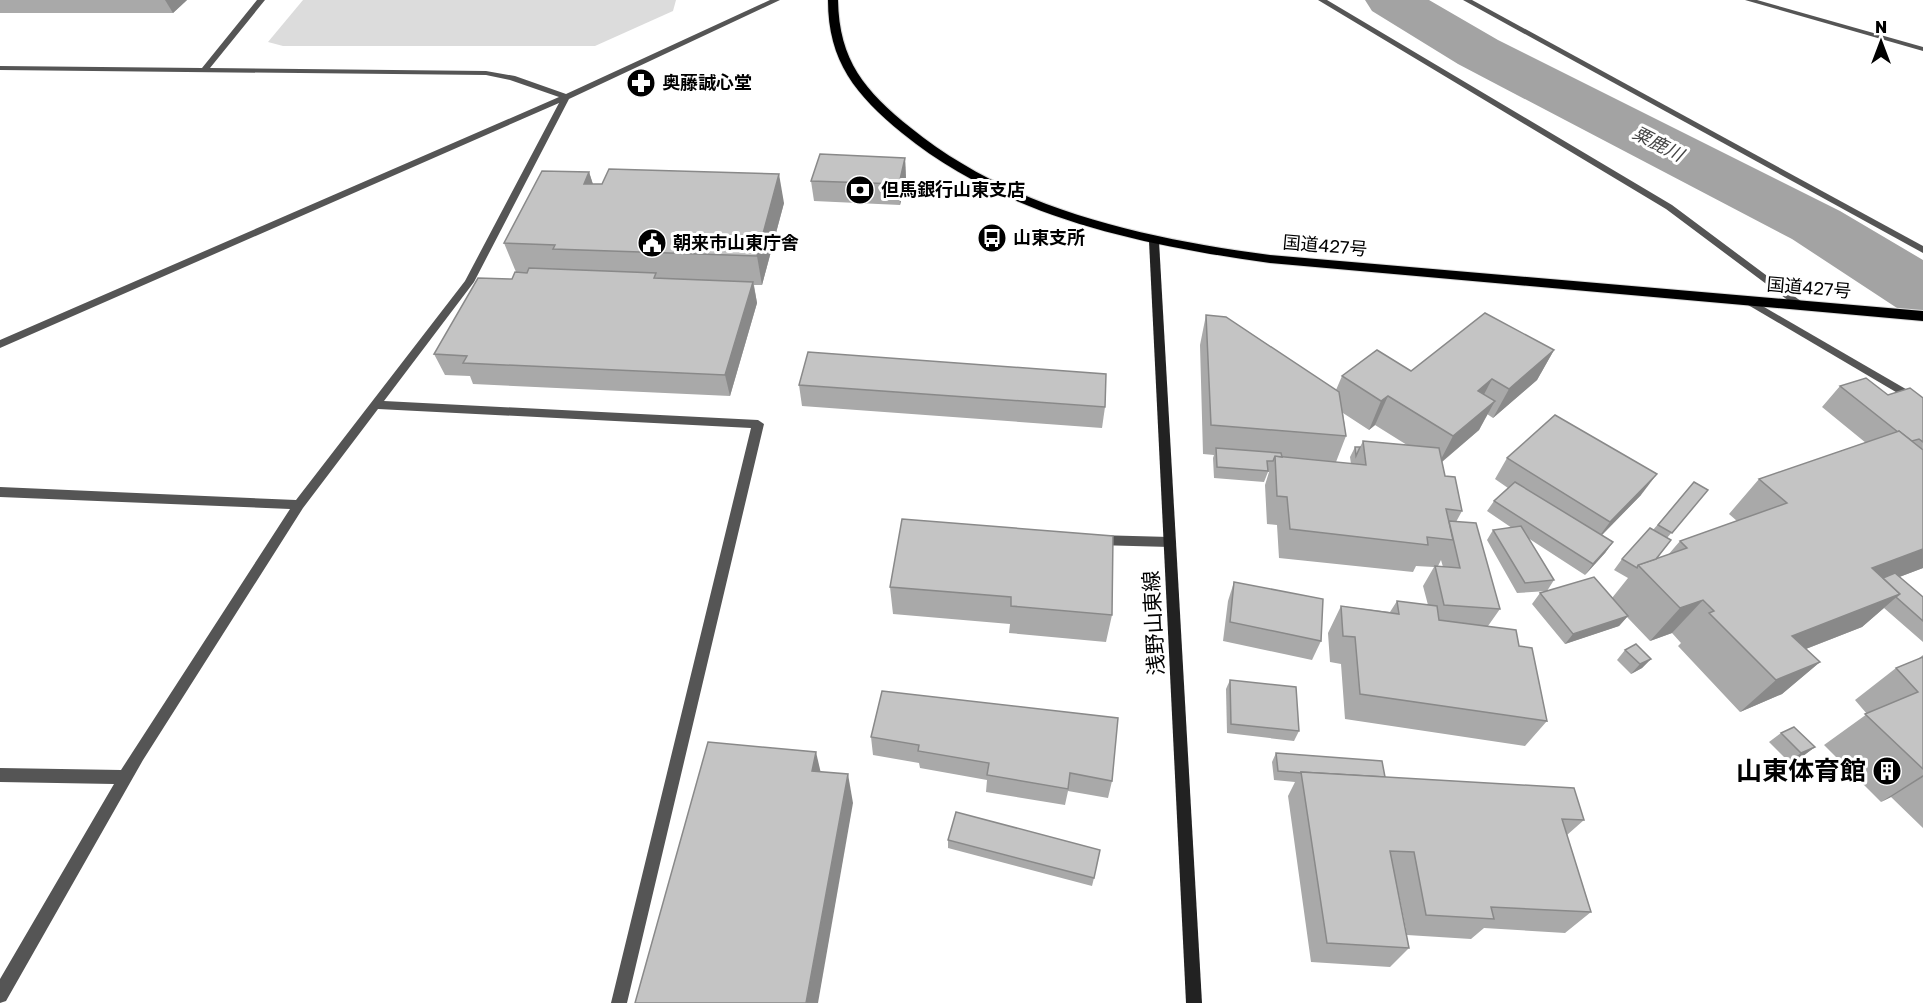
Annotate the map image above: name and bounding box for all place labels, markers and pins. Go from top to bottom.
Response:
pharmacy icon: 奥藤誠心堂 [625,67,657,99]
place label: 奥藤誠心堂 [662,71,752,93]
bank icon: 但馬銀行山東支店 [844,174,876,206]
place label: 但馬銀行山東支店 [881,178,1025,200]
bus stop icon: 山東支所 [976,222,1008,254]
place label: 山東支所 [1013,226,1085,248]
public building icon: 朝来市山東庁舎 [636,227,668,259]
place label: 朝来市山東庁舎 [673,231,799,253]
place label: 山東体育館 [1736,755,1866,786]
building icon: 山東体育館 [1871,755,1903,787]

